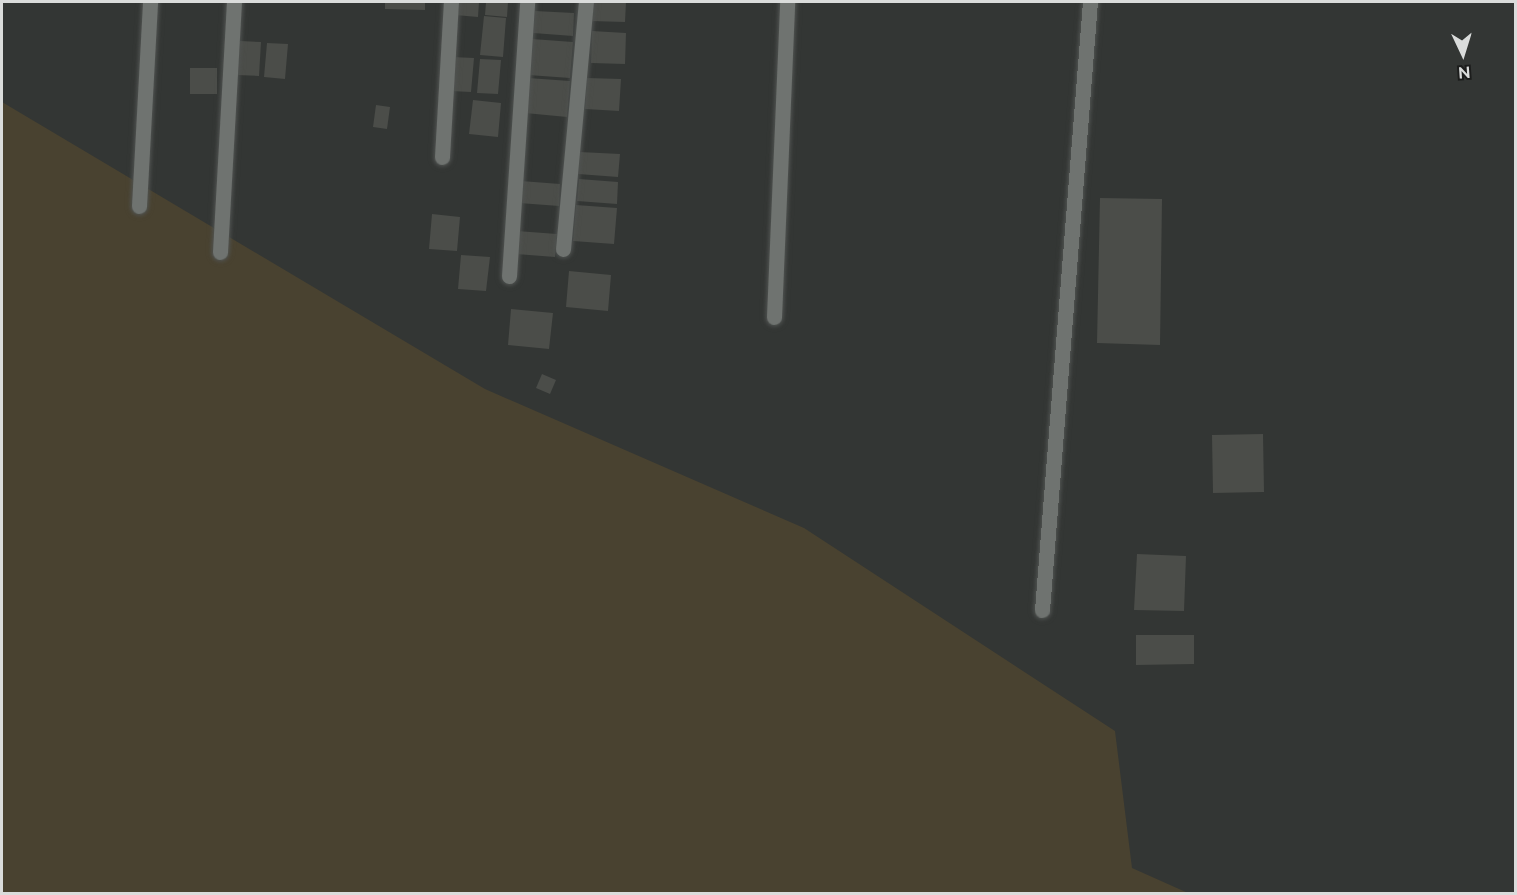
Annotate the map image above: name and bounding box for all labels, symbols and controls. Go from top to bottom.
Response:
north arrow [1433,24,1493,84]
text: N [1458,63,1471,82]

